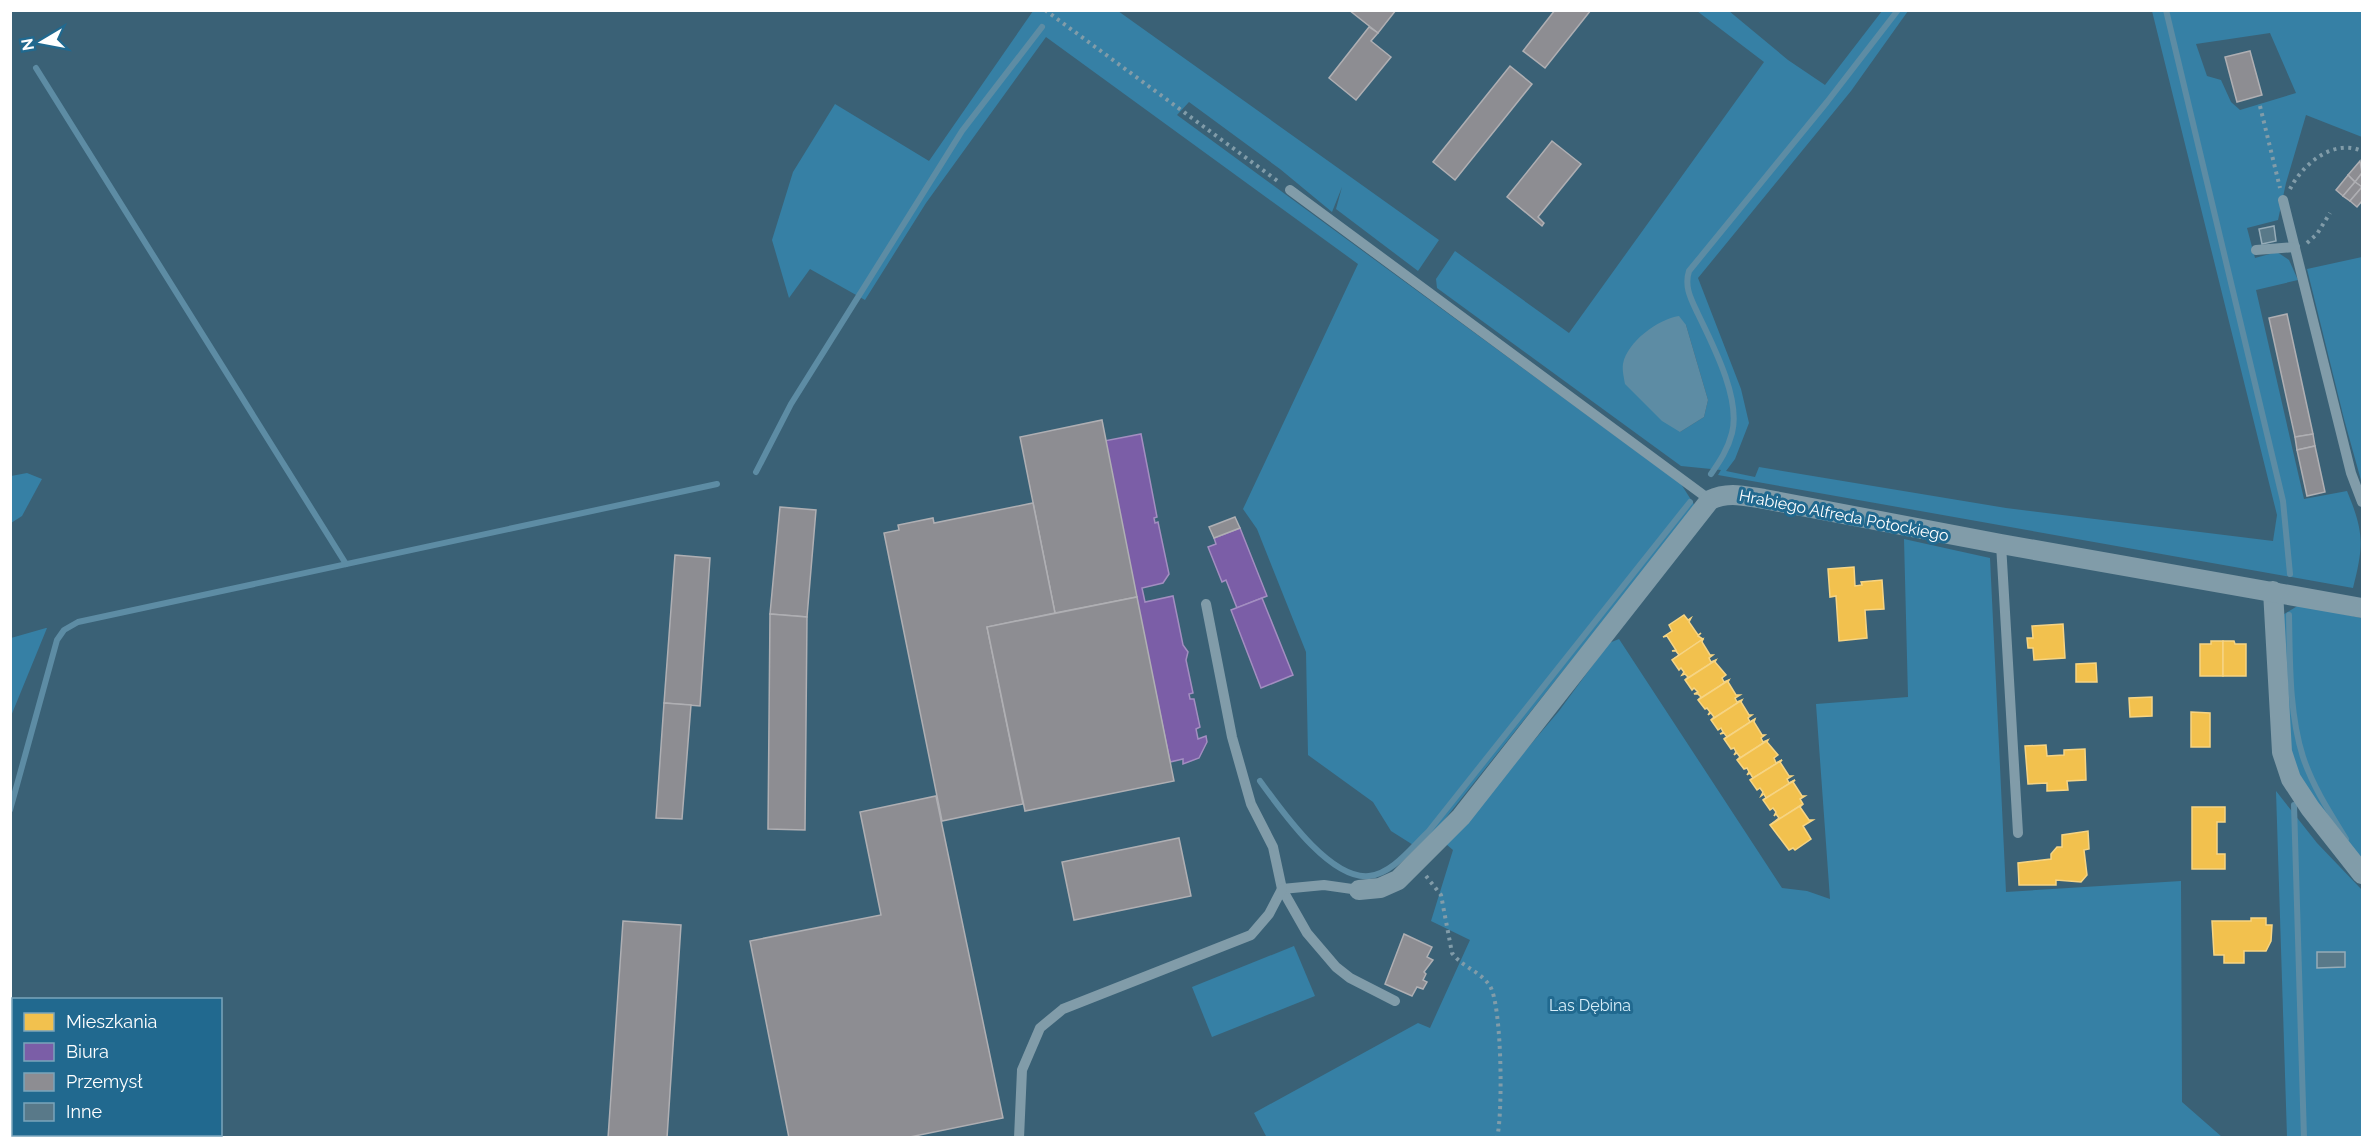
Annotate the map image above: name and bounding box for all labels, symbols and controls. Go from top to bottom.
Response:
north arrow [12,12,72,72]
text: N [17,37,38,52]
street label: Hrabiego Alfreda Potockiego [1737,486,1950,545]
park label: Las Dębina [1549,996,1631,1015]
legend [12,998,222,1136]
text: Mieszkania [66,1011,157,1032]
text: Biura [66,1041,109,1062]
text: Przemysł [66,1071,143,1092]
text: Inne [66,1101,102,1122]

